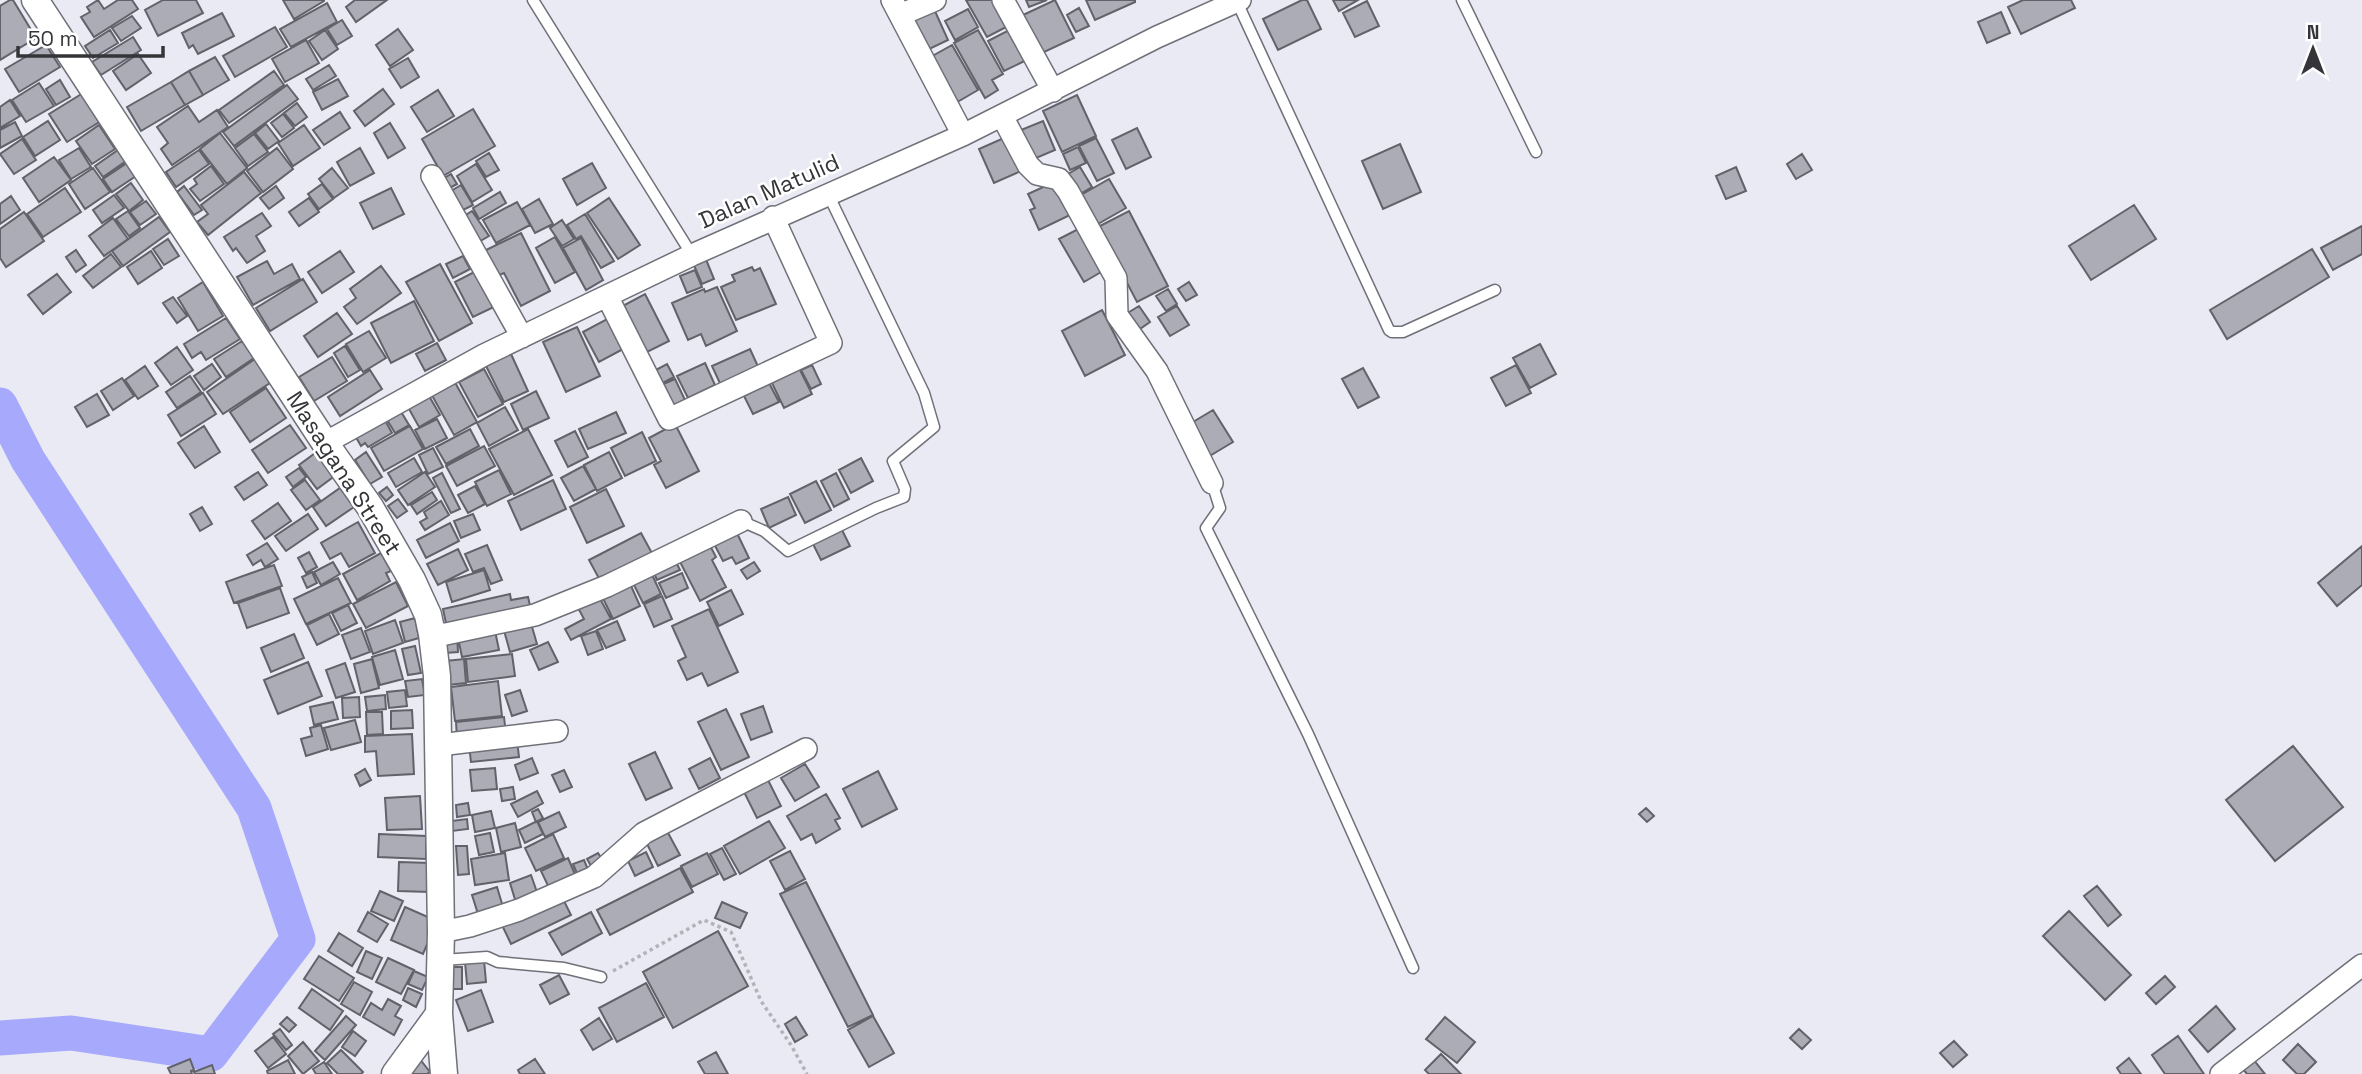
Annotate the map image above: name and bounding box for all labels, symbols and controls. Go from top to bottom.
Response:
scale bar [18,14,163,58]
north arrow [2278,14,2348,84]
text: N [2307,20,2319,45]
text: 50 m [28,25,78,52]
street label: Dalan Matulid [694,147,844,235]
street label: Masagana Street [280,385,408,561]

